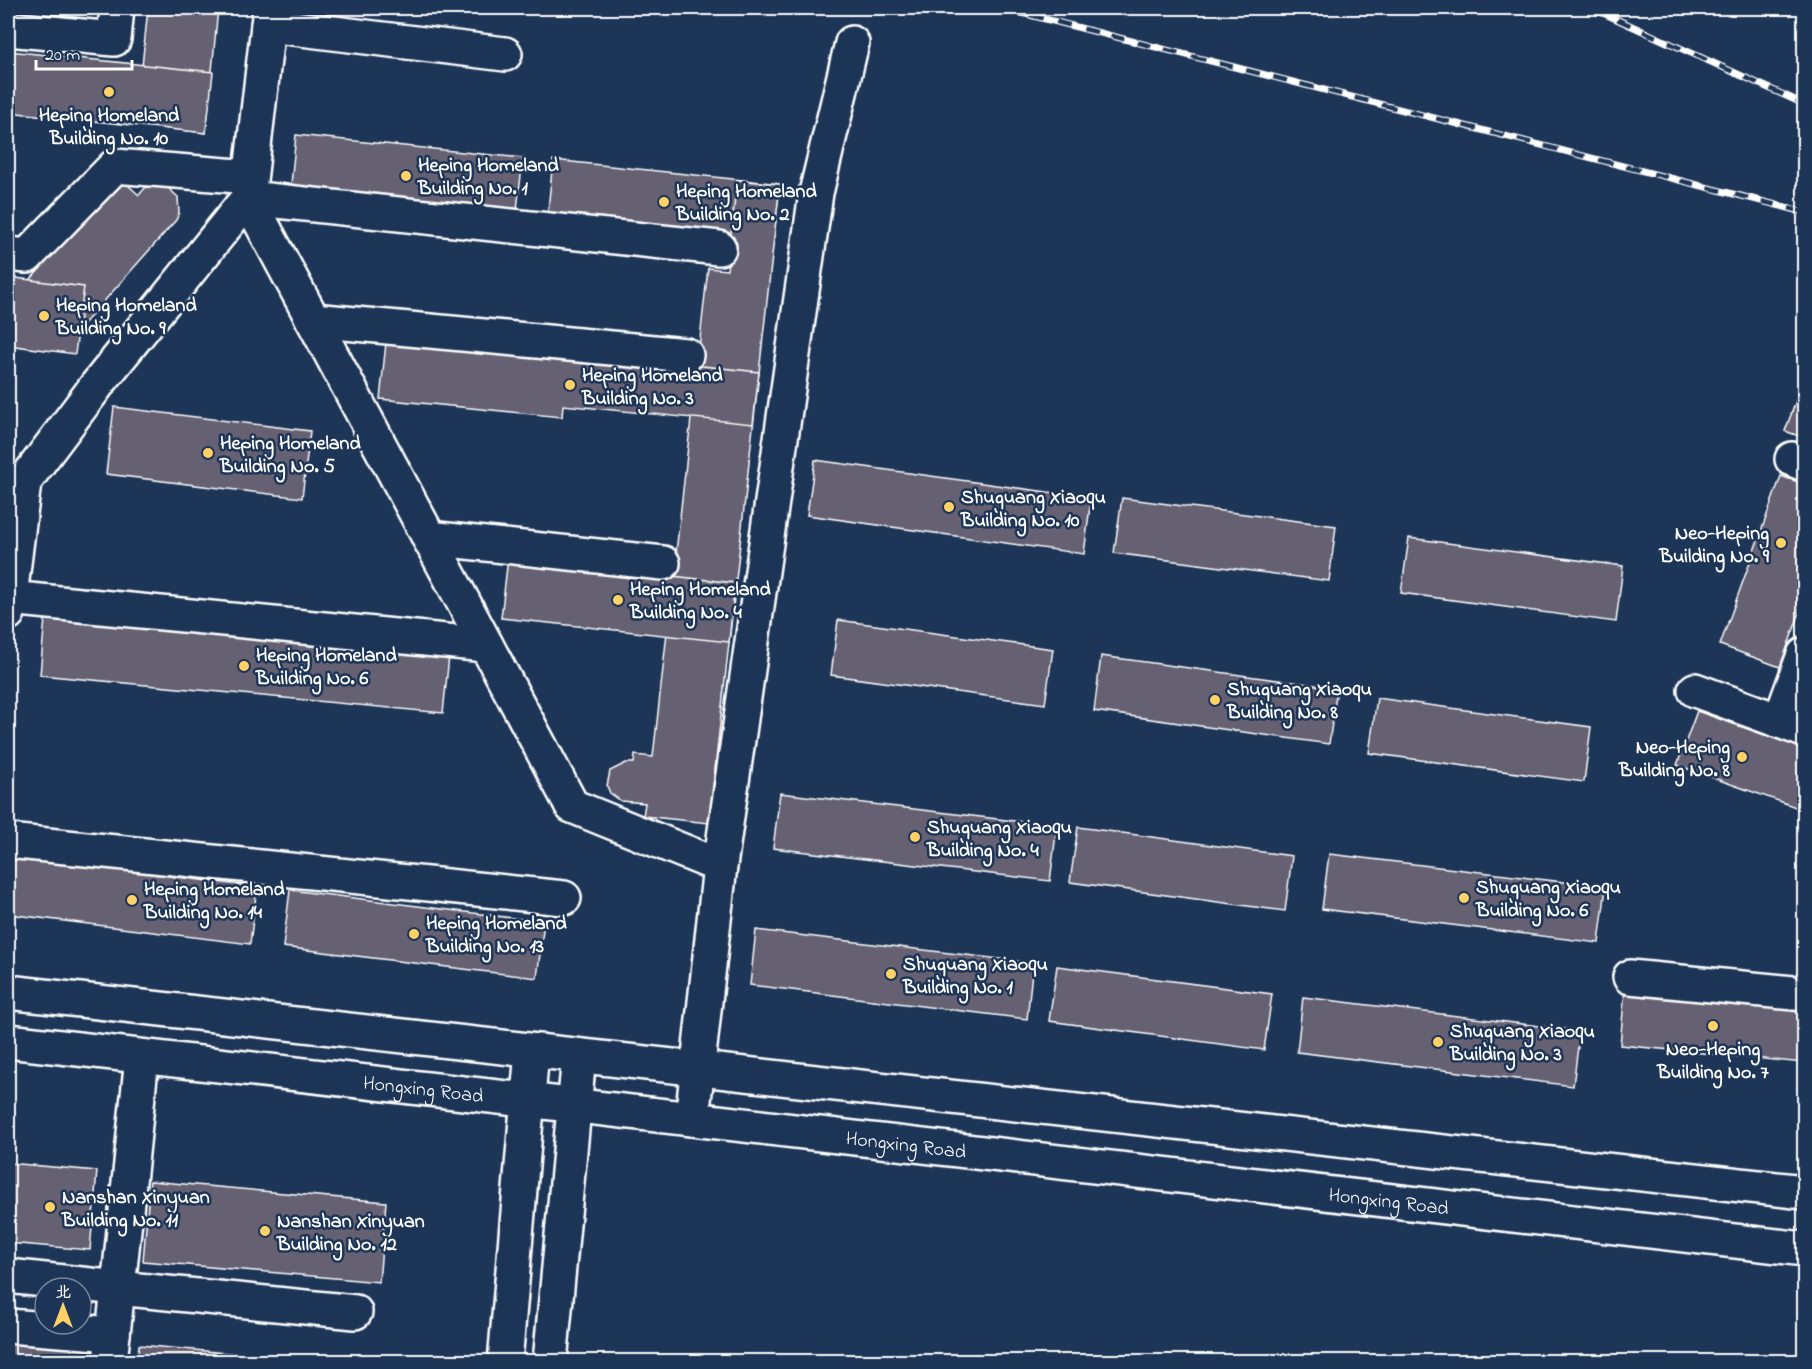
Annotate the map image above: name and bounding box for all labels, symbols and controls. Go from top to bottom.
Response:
scale bar [36,33,132,71]
text: 20 m [45,43,80,69]
marker: Heping Homeland Building No. 10 [102,85,116,99]
place label: Heping Homeland Building No. 10 [39,102,180,155]
place label: Heping Homeland Building No. 1 [417,152,559,205]
marker: Heping Homeland Building No. 1 [399,169,413,183]
place label: Heping Homeland Building No. 2 [675,178,817,231]
marker: Heping Homeland Building No. 2 [657,195,671,209]
place label: Heping Homeland Building No. 9 [55,292,197,345]
marker: Heping Homeland Building No. 9 [37,309,51,323]
place label: Heping Homeland Building No. 3 [581,362,723,415]
marker: Heping Homeland Building No. 3 [563,378,577,392]
place label: Heping Homeland Building No. 5 [219,430,361,483]
marker: Heping Homeland Building No. 5 [201,446,215,460]
place label: Shuguang Xiaoqu Building No. 10 [960,484,1106,537]
marker: Shuguang Xiaoqu Building No. 10 [942,500,956,514]
place label: Neo-Heping Building No. 9 [1659,520,1770,573]
marker: Neo-Heping Building No. 9 [1774,536,1788,550]
place label: Heping Homeland Building No. 4 [629,576,771,629]
marker: Heping Homeland Building No. 4 [611,593,625,607]
place label: Heping Homeland Building No. 6 [255,642,397,695]
marker: Heping Homeland Building No. 6 [237,659,251,673]
place label: Shuguang Xiaoqu Building No. 8 [1226,676,1372,729]
marker: Shuguang Xiaoqu Building No. 8 [1208,693,1222,707]
place label: Neo-Heping Building No. 8 [1618,734,1730,787]
marker: Neo-Heping Building No. 8 [1735,750,1749,764]
place label: Shuguang Xiaoqu Building No. 4 [926,814,1072,867]
marker: Shuguang Xiaoqu Building No. 4 [908,830,922,844]
place label: Shuguang Xiaoqu Building No. 6 [1475,874,1621,927]
place label: Heping Homeland Building No. 14 [143,876,285,929]
marker: Shuguang Xiaoqu Building No. 6 [1457,891,1471,905]
marker: Heping Homeland Building No. 14 [125,893,139,907]
place label: Heping Homeland Building No. 13 [425,910,567,963]
marker: Heping Homeland Building No. 13 [407,927,421,941]
place label: Shuguang Xiaoqu Building No. 1 [902,951,1048,1004]
marker: Shuguang Xiaoqu Building No. 1 [884,967,898,981]
place label: Shuguang Xiaoqu Building No. 3 [1449,1018,1595,1071]
marker: Neo-Heping Building No. 7 [1706,1019,1720,1033]
marker: Shuguang Xiaoqu Building No. 3 [1431,1035,1445,1049]
place label: Neo-Heping Building No. 7 [1656,1036,1770,1089]
street label: Hongxing Road [361,1070,485,1112]
street label: Hongxing Road [844,1125,968,1168]
street label: Hongxing Road [1327,1182,1450,1224]
place label: Nanshan Xinyuan Building No. 11 [61,1184,210,1237]
marker: Nanshan Xinyuan Building No. 11 [43,1200,57,1214]
place label: Nanshan Xinyuan Building No. 12 [276,1208,425,1261]
marker: Nanshan Xinyuan Building No. 12 [258,1224,272,1238]
north arrow [33,1276,93,1336]
text: 北 [55,1281,71,1305]

